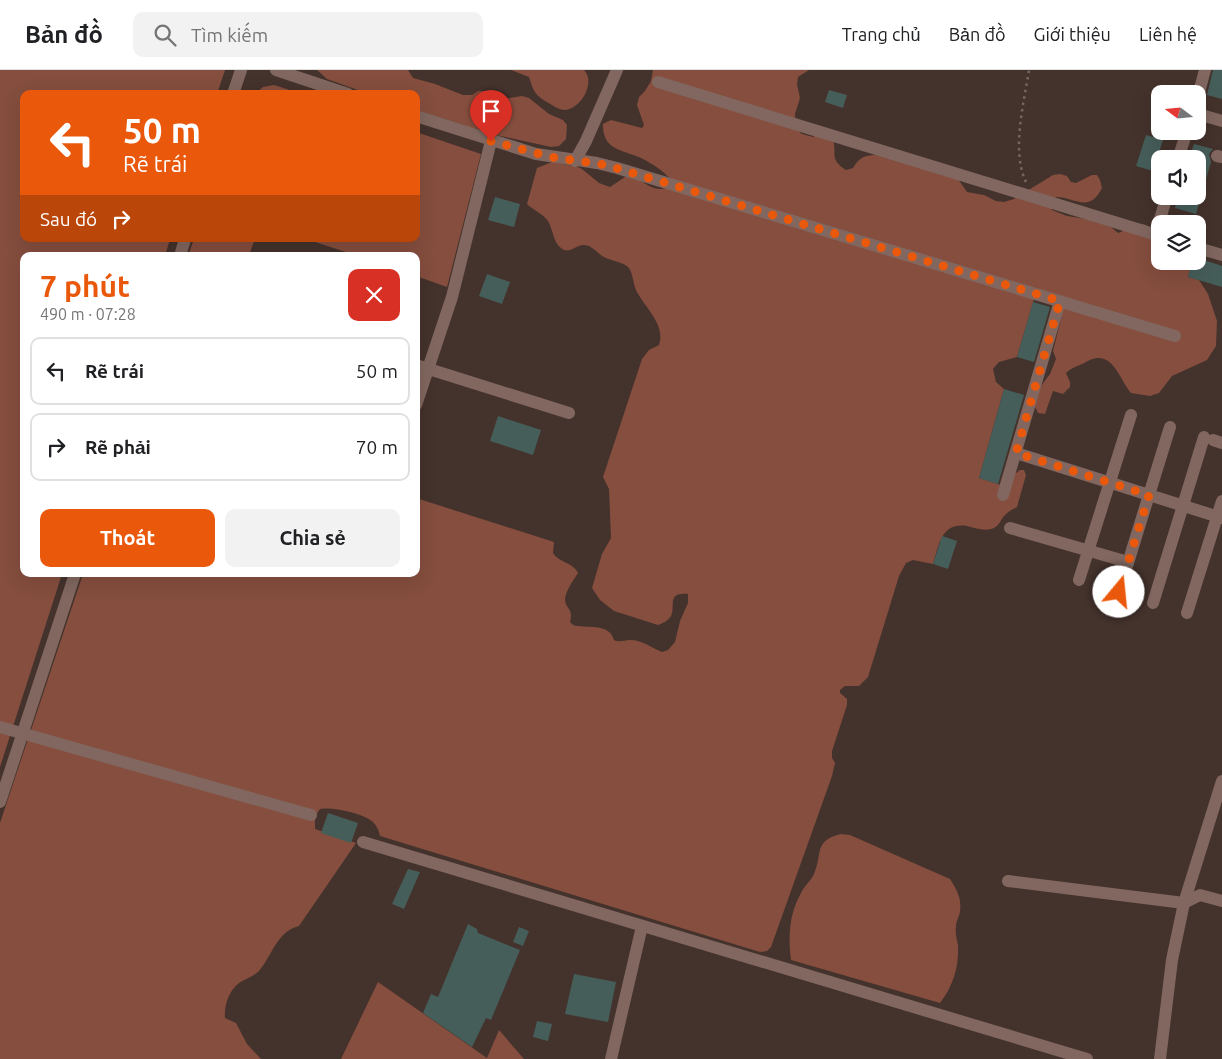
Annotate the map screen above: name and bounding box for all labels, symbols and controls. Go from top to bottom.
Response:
search box [133,12,483,57]
text: Bản đồ [25,21,103,48]
icon: search [151,21,179,49]
text: Tìm kiếm [191,24,268,46]
text: Trang chủ [842,24,921,44]
text: Bản đồ [949,24,1006,44]
text: Giới thiệu [1034,24,1111,44]
text: Liên hệ [1139,24,1197,44]
north arrow [1151,85,1206,140]
map controls [1151,85,1206,270]
pin [470,90,512,141]
icon: arrive [477,97,505,125]
icon: left [40,110,105,175]
text: 50 m [123,110,201,150]
button: sound [1151,150,1206,205]
text: Rẽ trái [123,151,187,176]
icon: right [107,205,135,233]
text: Sau đó [40,208,97,230]
button: layers [1151,215,1206,270]
text: 7 phút [40,269,130,303]
button: close [348,269,400,321]
text: 490 m · 07:28 [40,305,136,323]
icon: left [42,357,70,385]
text: Rẽ trái [85,360,144,382]
text: 50 m [356,360,398,382]
icon: right [42,433,70,461]
text: Rẽ phải [85,436,151,458]
text: 70 m [356,436,398,458]
button: Thoát [40,509,215,567]
button: Chia sẻ [225,509,400,567]
position arrow [1092,565,1144,617]

